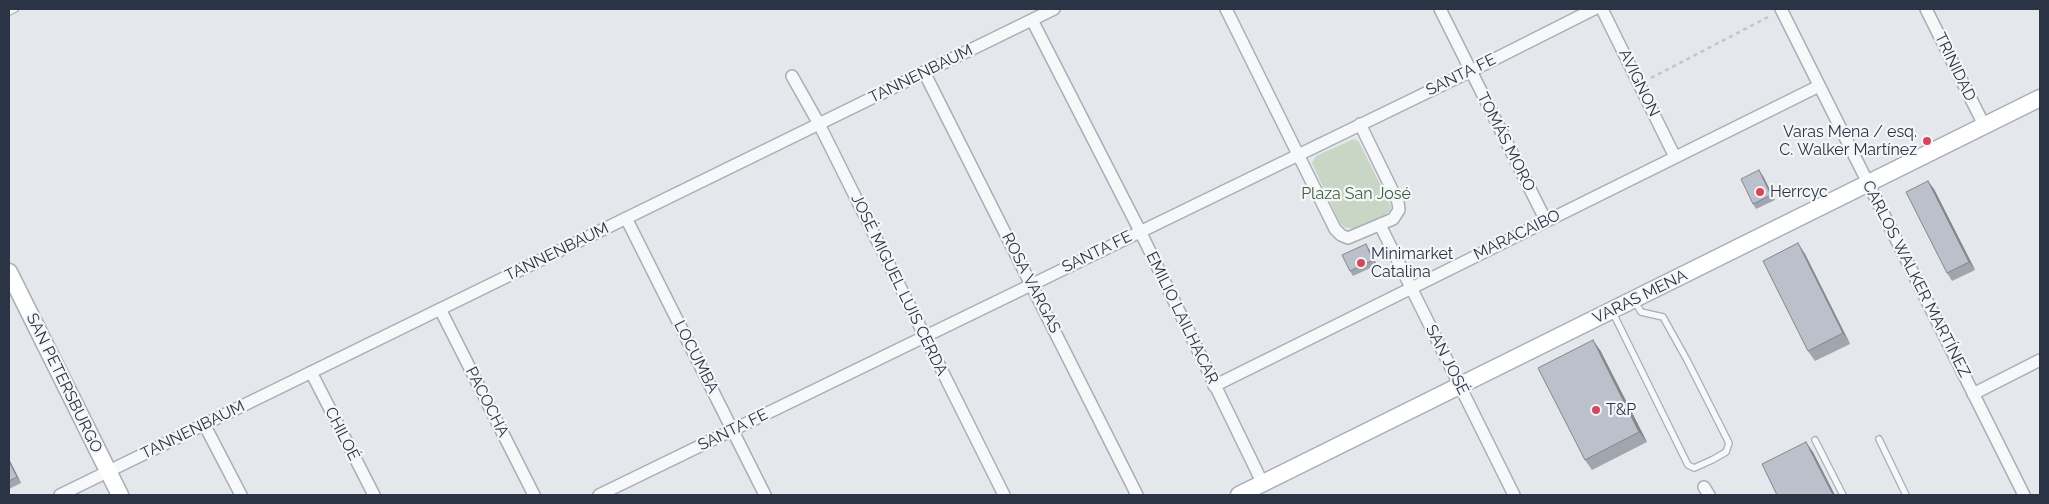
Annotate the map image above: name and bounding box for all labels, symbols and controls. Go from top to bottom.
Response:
street label: TRINIDAD [1930,30,1980,104]
street label: TANNENBAUM [866,41,976,107]
street label: AVIGNON [1614,46,1664,120]
street label: SANTA FE [1423,50,1499,100]
street label: TOMÁS MORO [1473,89,1539,195]
place label: Varas Mena / esq. C. Walker Martínez [1779,122,1917,160]
marker: Varas Mena / esq. C. Walker Martínez [1921,135,1933,147]
street label: CARLOS WALKER MARTÍNEZ [1858,177,1974,381]
place label: Herrcyc [1770,182,1828,202]
park label: Plaza San José [1301,184,1411,204]
marker: Herrcyc [1754,186,1766,198]
street label: JOSÉ MIGUEL LUIS CERDA [847,191,951,379]
street label: MARACAIBO [1471,206,1563,264]
street label: TANNENBAUM [502,219,612,285]
street label: SANTA FE [1059,227,1135,277]
street label: ROSA VARGAS [998,230,1064,336]
place label: Minimarket Catalina [1371,244,1453,282]
street label: EMILIO LAILHACAR [1142,249,1222,387]
marker: Minimarket Catalina [1355,257,1367,269]
street label: VARAS MENA [1590,266,1690,328]
street label: SAN PETERSBURGO [22,310,106,456]
street label: LOCUMBA [669,317,723,397]
street label: SAN JOSÉ [1421,322,1473,398]
street label: PACOCHA [461,364,513,440]
street label: TANNENBAUM [138,397,248,463]
place label: T&P [1606,400,1636,420]
street label: CHILOÉ [320,404,364,464]
marker: T&P [1590,404,1602,416]
street label: SANTA FE [695,405,771,455]

